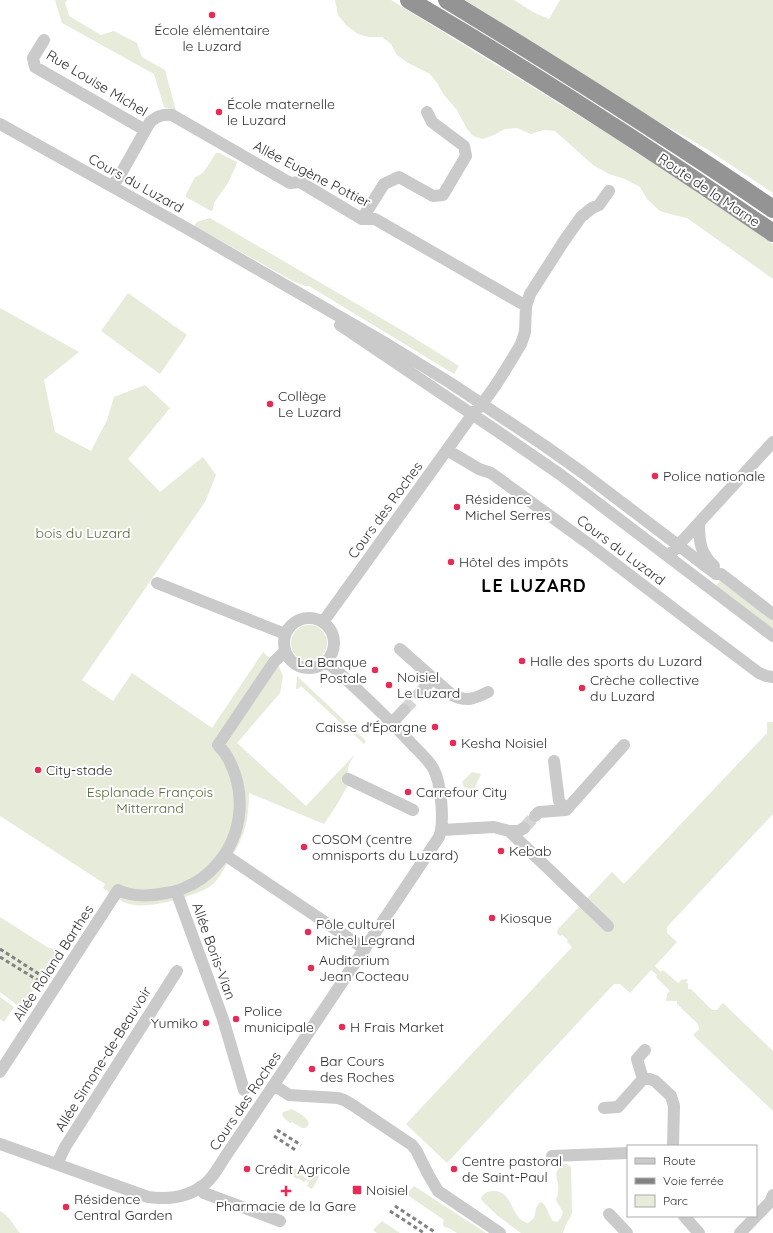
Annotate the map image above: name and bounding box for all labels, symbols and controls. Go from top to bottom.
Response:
marker: École élémentaire le Luzard [207,10,217,20]
place label: École élémentaire le Luzard [154,21,270,55]
street label: Rue Louise Michel [43,46,151,120]
place label: École maternelle le Luzard [227,95,335,129]
marker: École maternelle le Luzard [214,107,224,117]
street label: Allée Eugène Pottier [250,137,374,212]
street label: Cours du Luzard [85,149,187,217]
street label: Route de la Marne [654,149,764,231]
place label: Collège Le Luzard [278,387,341,421]
marker: Collège Le Luzard [265,399,275,409]
street label: Cours des Roches [344,458,426,562]
place label: Police nationale [663,467,765,485]
marker: Police nationale [650,471,660,481]
place label: Résidence Michel Serres [465,490,550,524]
marker: Résidence Michel Serres [452,502,462,512]
street label: Cours du Luzard [573,511,669,589]
park label: bois du Luzard [36,524,131,542]
place label: Hôtel des impôts [459,553,568,571]
marker: Hôtel des impôts [446,557,456,567]
district label: LE LUZARD [481,574,587,597]
place label: Halle des sports du Luzard [530,652,702,670]
place label: La Banque Postale [297,653,367,687]
marker: Halle des sports du Luzard [517,656,527,666]
marker: La Banque Postale [370,665,380,675]
place label: Noisiel Le Luzard [397,668,460,702]
place label: Crèche collective du Luzard [590,671,699,705]
marker: Noisiel Le Luzard [384,680,394,690]
marker: Crèche collective du Luzard [577,683,587,693]
place label: Caisse d'Épargne [315,718,427,736]
marker: Caisse d'Épargne [430,722,440,732]
place label: Kesha Noisiel [461,734,547,752]
marker: Kesha Noisiel [448,738,458,748]
place label: City-stade [46,761,113,779]
marker: City-stade [33,765,43,775]
park label: Esplanade François Mitterrand [87,783,213,817]
place label: Carrefour City [416,783,507,801]
marker: Carrefour City [403,787,413,797]
place label: COSOM (centre omnisports du Luzard) [312,830,459,864]
marker: COSOM (centre omnisports du Luzard) [299,842,309,852]
place label: Kebab [509,842,552,860]
marker: Kebab [496,846,506,856]
street label: Allée Boris-Vian [188,900,240,1002]
street label: Allée Roland Barthes [9,901,97,1025]
place label: Kiosque [500,909,552,927]
marker: Kiosque [487,913,497,923]
place label: Pôle culturel Michel Legrand [316,915,415,949]
marker: Pôle culturel Michel Legrand [303,927,313,937]
place label: Auditorium Jean Cocteau [319,951,409,985]
marker: Auditorium Jean Cocteau [306,963,316,973]
street label: Allée Simone-de-Beauvoir [51,983,155,1135]
place label: Police municipale [244,1002,314,1036]
place label: Yumiko [151,1014,198,1032]
marker: Police municipale [231,1014,241,1024]
marker: Yumiko [201,1018,211,1028]
place label: H Frais Market [350,1018,444,1036]
marker: H Frais Market [337,1022,347,1032]
street label: Cours des Roches [205,1048,285,1154]
place label: Bar Cours des Roches [320,1052,394,1086]
marker: Bar Cours des Roches [307,1064,317,1074]
legend [627,1145,757,1217]
place label: Centre pastoral de Saint-Paul [462,1152,562,1186]
text: Route [663,1153,696,1168]
place label: Crédit Agricole [255,1160,350,1178]
marker: Crédit Agricole [242,1164,252,1174]
marker: Centre pastoral de Saint-Paul [449,1164,459,1174]
text: Voie ferrée [663,1173,724,1188]
place label: Noisiel [366,1181,408,1199]
marker: Noisiel [351,1184,363,1196]
marker: Pharmacie de la Gare [281,1186,291,1196]
place label: Résidence Central Garden [74,1190,173,1224]
text: Parc [663,1193,688,1208]
place label: Pharmacie de la Gare [216,1197,356,1215]
marker: Résidence Central Garden [61,1202,71,1212]

